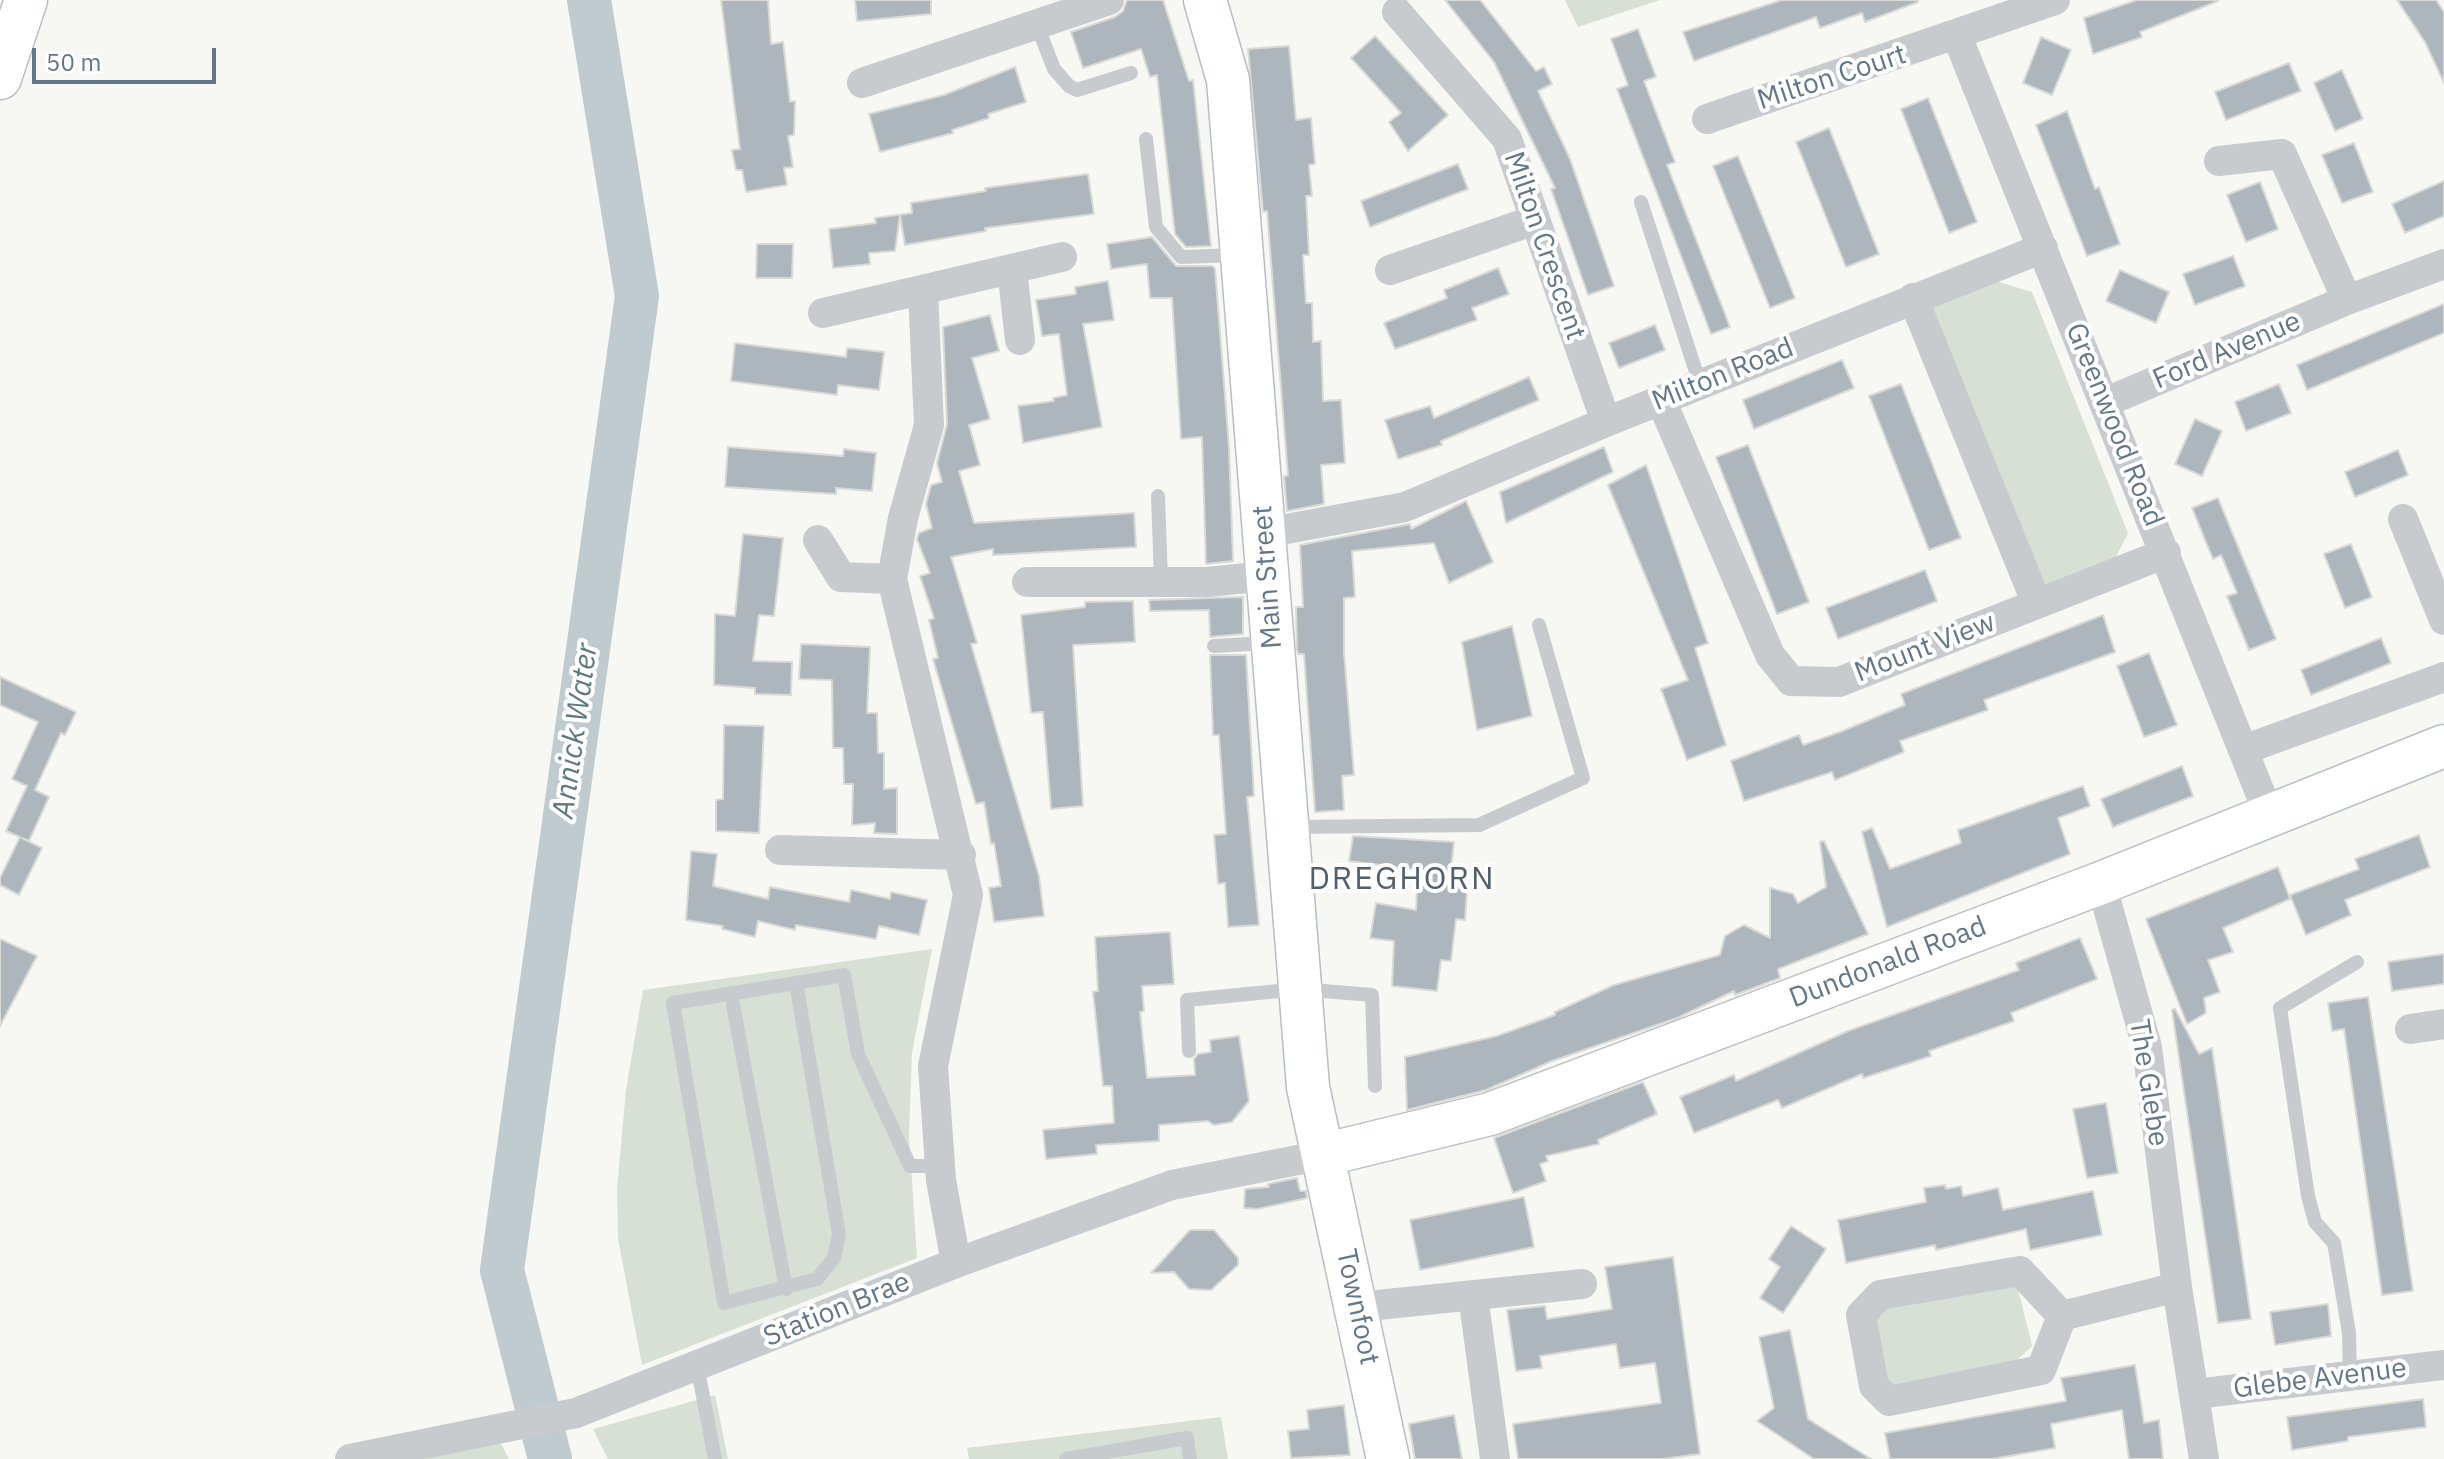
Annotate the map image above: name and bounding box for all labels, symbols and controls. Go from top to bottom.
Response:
scale bar [36,32,220,82]
street label: Milton Court [1753,38,1911,118]
text: 50 m [46,46,101,78]
street label: Milton Crescent [1496,148,1592,344]
street label: Ford Avenue [2148,305,2306,397]
street label: Greenwood Road [2058,319,2170,531]
street label: Milton Road [1647,331,1799,419]
street label: Main Street [1246,504,1290,650]
street label: Mount View [1850,606,2000,690]
water label: Annick Water [546,641,606,821]
district label: DREGHORN [1308,861,1496,899]
street label: Dundonald Road [1785,910,1991,1016]
street label: The Glebe [2121,1017,2175,1149]
street label: Townfoot [1328,1246,1386,1368]
street label: Station Brae [759,1265,915,1355]
street label: Glebe Avenue [2232,1352,2408,1406]

